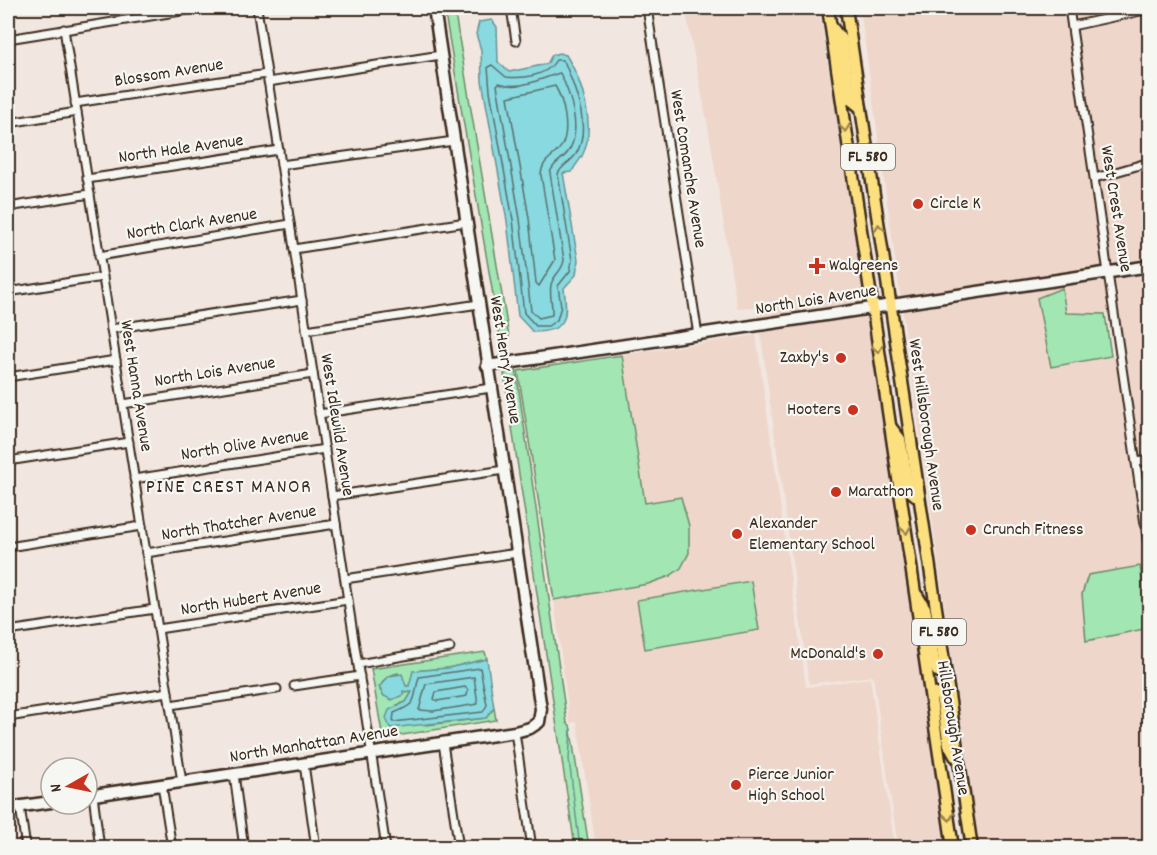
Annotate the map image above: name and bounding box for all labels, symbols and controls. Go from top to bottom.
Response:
street label: Blossom Avenue [113,53,225,95]
street label: West Comanche Avenue [662,88,712,250]
one-way arrow [839,123,851,132]
street label: North Hale Avenue [117,129,245,171]
road number: FL 580 [841,144,895,170]
street label: West Crest Avenue [1093,144,1137,274]
place label: Circle K [930,192,981,217]
marker: Circle K [911,197,925,211]
street label: North Clark Avenue [125,202,259,248]
one-way arrow [873,223,885,232]
place label: Walgreens [829,254,898,279]
marker: Walgreens [810,259,824,273]
street label: North Lois Avenue [754,279,878,323]
street label: West Henry Avenue [482,294,526,426]
street label: West Hanna Avenue [112,319,158,454]
street label: West Hillsborough Avenue [901,338,949,512]
one-way arrow [872,345,884,354]
place label: Zaxby's [780,346,829,371]
street label: North Lois Avenue [153,351,277,395]
marker: Zaxby's [834,351,848,365]
street label: West Idlewild Avenue [312,352,360,498]
place label: Hooters [787,398,841,423]
marker: Hooters [846,403,860,417]
street label: North Olive Avenue [179,424,311,468]
district label: PINE CREST MANOR [146,474,312,502]
place label: Marathon [848,480,913,505]
marker: Marathon [829,485,843,499]
street label: North Thatcher Avenue [160,499,318,549]
place label: Alexander Elementary School [749,512,876,558]
place label: Crunch Fitness [983,518,1084,543]
marker: Crunch Fitness [964,523,978,537]
one-way arrow [899,526,911,535]
marker: Alexander Elementary School [730,527,744,541]
street label: North Hubert Avenue [179,577,323,623]
road number: FL 580 [912,619,966,645]
place label: McDonald's [790,642,866,667]
marker: McDonald's [871,647,885,661]
street label: Hillsborough Avenue [929,659,975,797]
street label: North Manhattan Avenue [228,719,400,771]
north arrow [39,756,99,816]
place label: Pierce Junior High School [748,763,834,809]
marker: Pierce Junior High School [729,778,743,792]
text: N [45,782,69,794]
one-way arrow [942,813,954,822]

